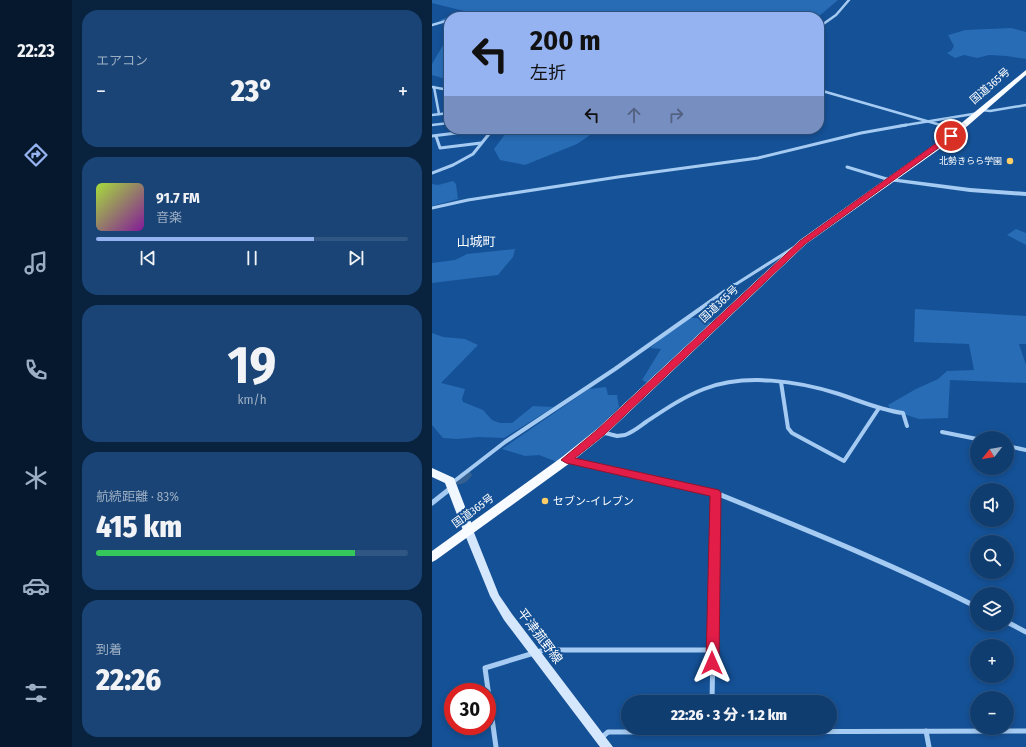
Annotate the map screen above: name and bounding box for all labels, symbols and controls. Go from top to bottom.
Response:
text: 200 m [530,24,601,57]
icon: left [464,28,516,80]
text: 22:23 [17,40,55,62]
text: エアコン [96,53,148,68]
text: 左折 [530,62,566,84]
street label: 国道365号 [967,65,1013,107]
text: 23° [231,73,273,109]
text: − [96,78,106,105]
text: + [398,78,408,105]
icon: left [581,104,603,126]
icon: ahead [623,104,645,126]
icon: right [665,104,687,126]
pin [934,119,968,153]
icon: arrive [940,125,962,147]
icon: directions [22,141,50,169]
place label: 北勢きらら学園 [939,156,1002,166]
marker: 北勢きらら学園 [1005,156,1015,166]
text: 91.7 FM [156,189,200,207]
text: 音楽 [156,210,182,225]
district label: 山城町 [456,234,496,249]
icon: previous [137,247,159,269]
icon: pause [241,247,263,269]
icon: next [345,247,367,269]
icon: music [22,249,50,277]
street label: 国道365号 [697,283,741,325]
text: 19 [228,334,276,397]
icon: phone [22,356,50,384]
text: km/h [238,392,267,407]
north arrow [970,431,1014,475]
map controls [970,431,1014,735]
icon: climate [22,464,50,492]
button: sound [970,483,1014,527]
text: 航続距離 · 83% [96,489,179,504]
street label: 国道365号 [450,492,496,530]
place label: セブン-イレブン [553,495,634,508]
marker: セブン-イレブン [540,496,550,506]
text: 415 km [96,509,182,545]
button: search [970,535,1014,579]
icon: car [22,572,50,600]
button: layers [970,587,1014,631]
street label: 平津菰野線 [514,606,566,666]
button: + [970,639,1014,683]
text: 到着 [96,642,122,657]
position arrow [691,642,733,684]
text: 22:26 [96,662,161,698]
icon: filters [22,679,50,707]
speed limit sign: 30 [444,683,496,735]
button: − [970,691,1014,735]
text: 22:26 · 3 分 · 1.2 km [671,706,787,724]

